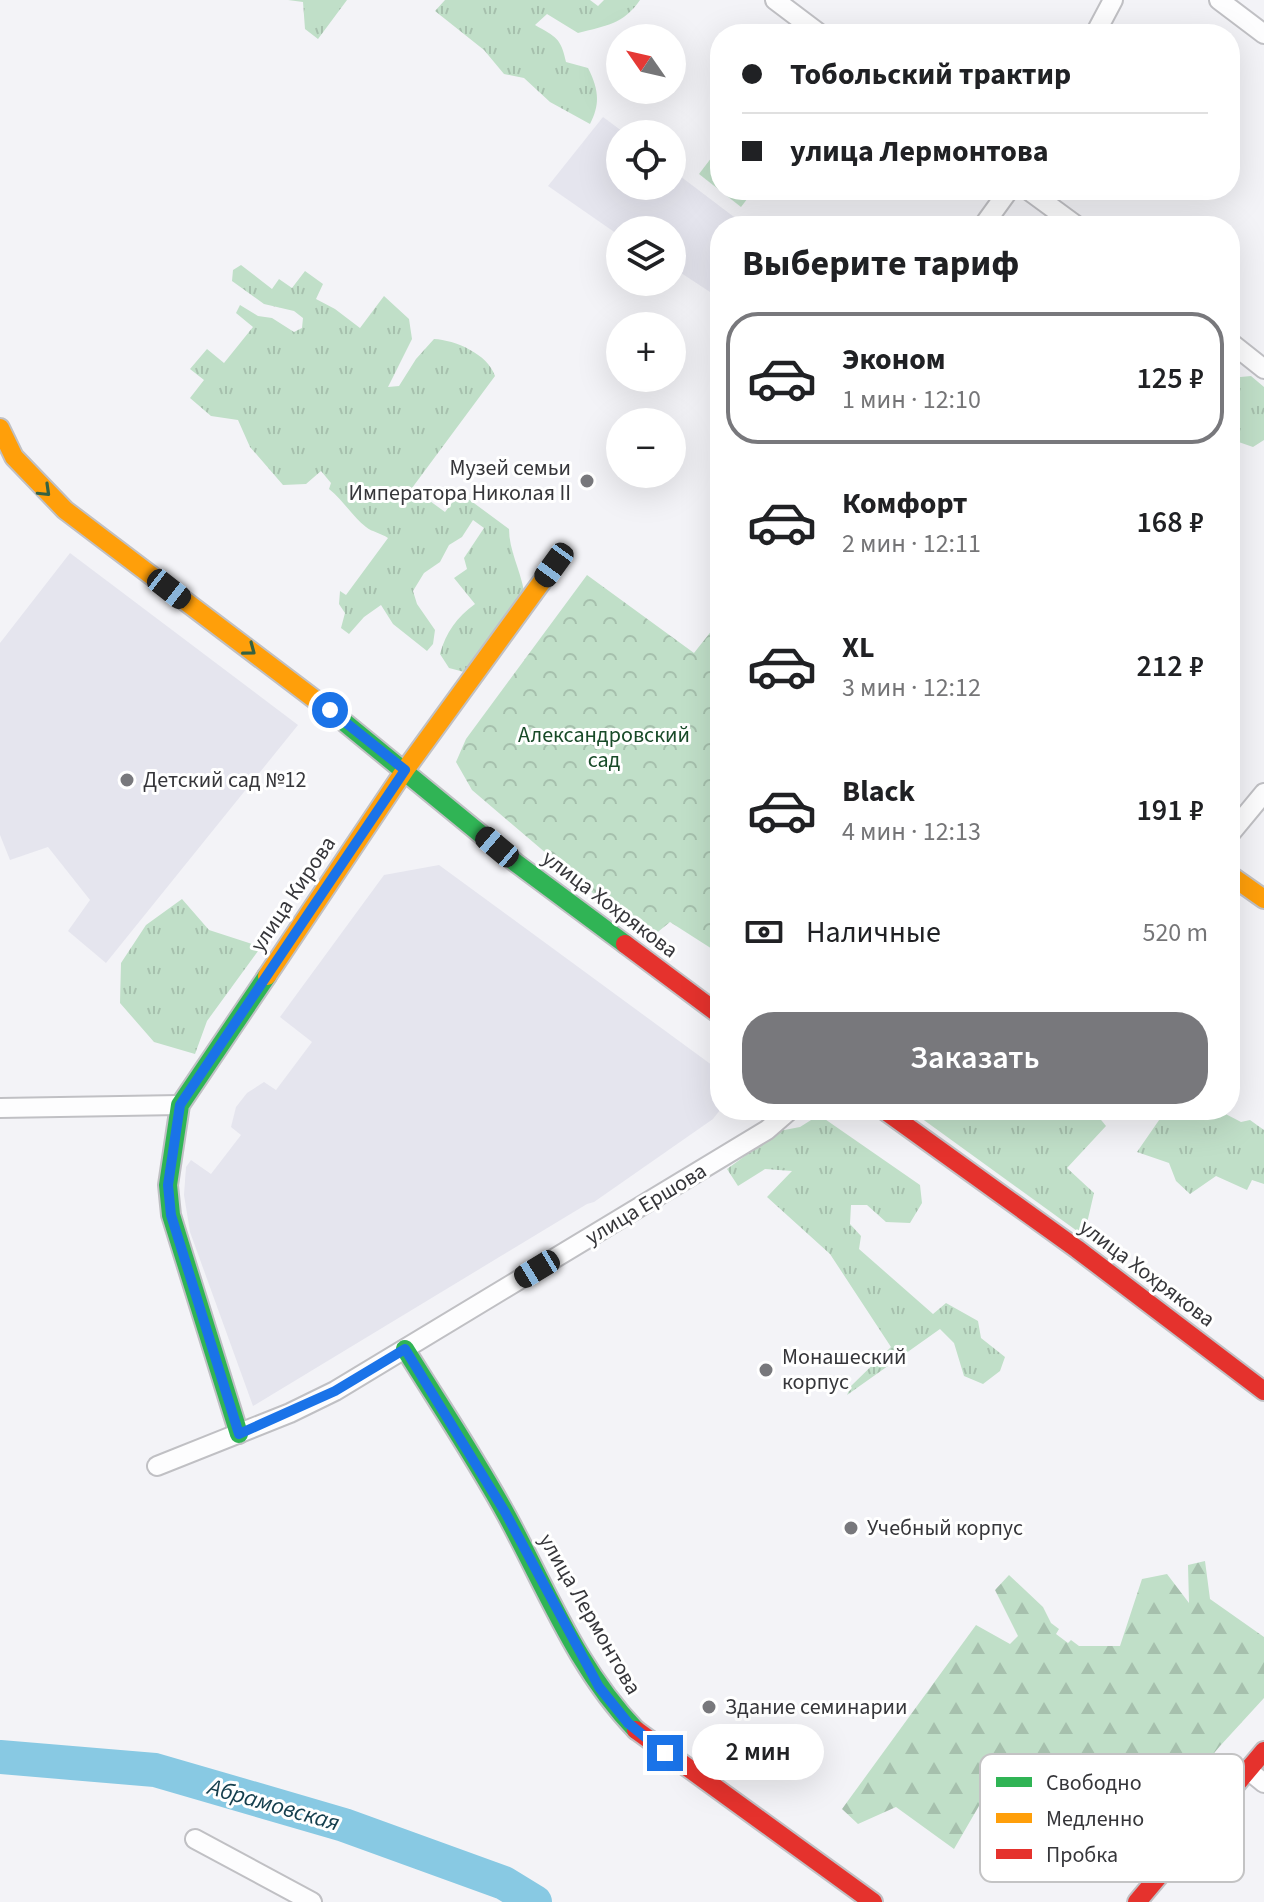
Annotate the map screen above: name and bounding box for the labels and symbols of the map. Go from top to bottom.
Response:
north arrow [606,24,686,104]
place label: Музей семьи Императора Николая II [348,452,571,509]
marker: Музей семьи Императора Николая II [578,472,596,490]
one-way arrow [36,481,50,496]
car [530,539,578,591]
car [143,565,195,613]
one-way arrow [241,640,256,655]
route start [312,692,348,728]
park label: Александровский сад [518,719,690,776]
place label: Детский сад №12 [143,764,306,796]
marker: Детский сад №12 [118,771,136,789]
car [471,822,523,872]
street label: улица Кирова [242,830,344,958]
street label: улица Хохрякова [535,842,685,966]
street label: улица Ершова [579,1155,713,1253]
street label: улица Хохрякова [1072,1211,1222,1335]
car [510,1246,564,1292]
place label: Монашеский корпус [782,1341,907,1398]
marker: Монашеский корпус [757,1361,775,1379]
place label: Учебный корпус [867,1512,1023,1544]
marker: Учебный корпус [842,1519,860,1537]
street label: улица Лермонтова [531,1528,649,1700]
place label: Здание семинарии [725,1691,907,1723]
marker: Здание семинарии [700,1698,718,1716]
callout: 2 мин [693,1725,825,1781]
route end [647,1735,683,1771]
legend [980,1754,1244,1882]
text: Свободно [1046,1767,1142,1799]
water label: Абрамовская [202,1769,344,1840]
text: Медленно [1046,1803,1144,1835]
text: Пробка [1046,1839,1118,1871]

